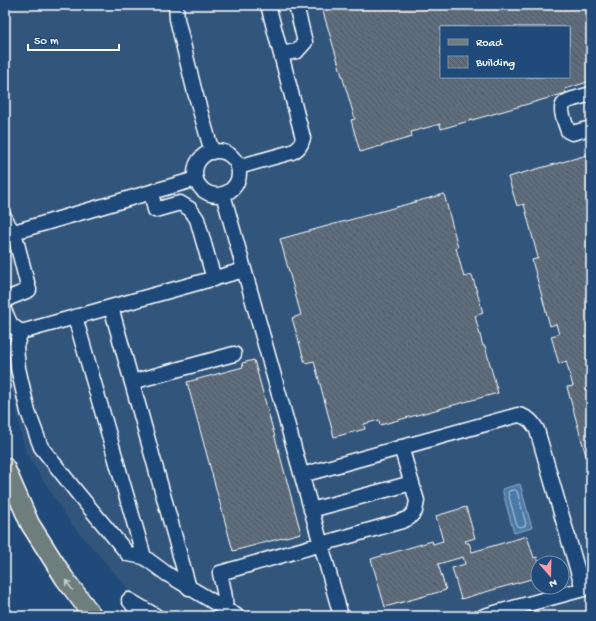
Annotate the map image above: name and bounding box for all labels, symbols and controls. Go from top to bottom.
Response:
scale bar [28,26,119,52]
legend [440,26,570,78]
text: 50 m [34,35,59,49]
text: Road [476,37,503,51]
text: Building [475,57,515,71]
north arrow [530,555,570,595]
text: N [547,576,558,589]
one-way arrow [65,579,73,590]

